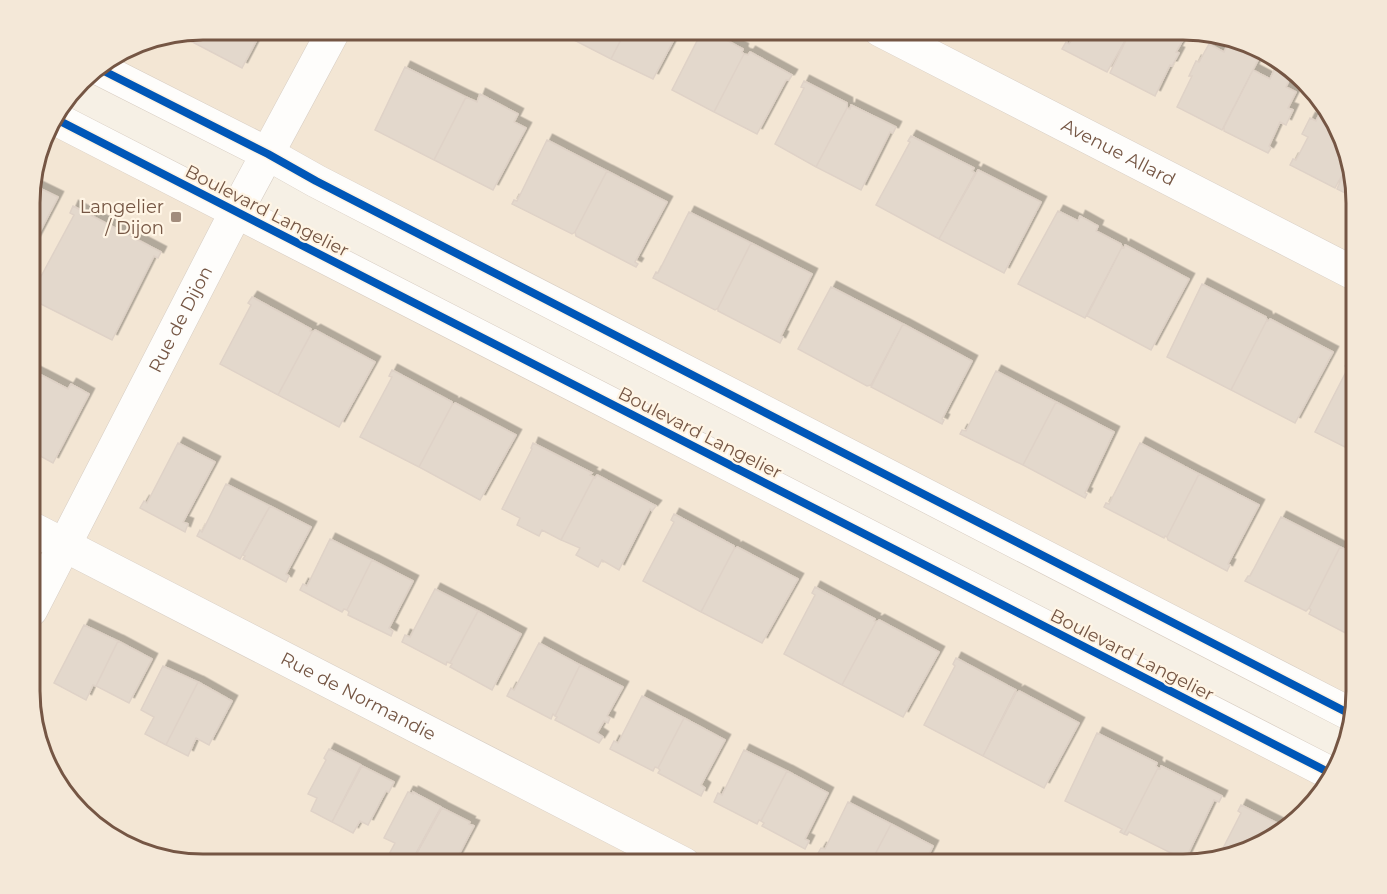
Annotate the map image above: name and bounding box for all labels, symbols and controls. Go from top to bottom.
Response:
street label: Avenue Allard [1058,114,1179,191]
street label: Boulevard Langelier [181,160,353,262]
place label: Langelier / Dijon [80,196,164,239]
marker: Langelier / Dijon [169,210,183,224]
street label: Rue de Dijon [144,262,217,376]
street label: Boulevard Langelier [614,382,786,484]
street label: Boulevard Langelier [1046,604,1218,706]
street label: Rue de Normandie [277,647,440,745]

